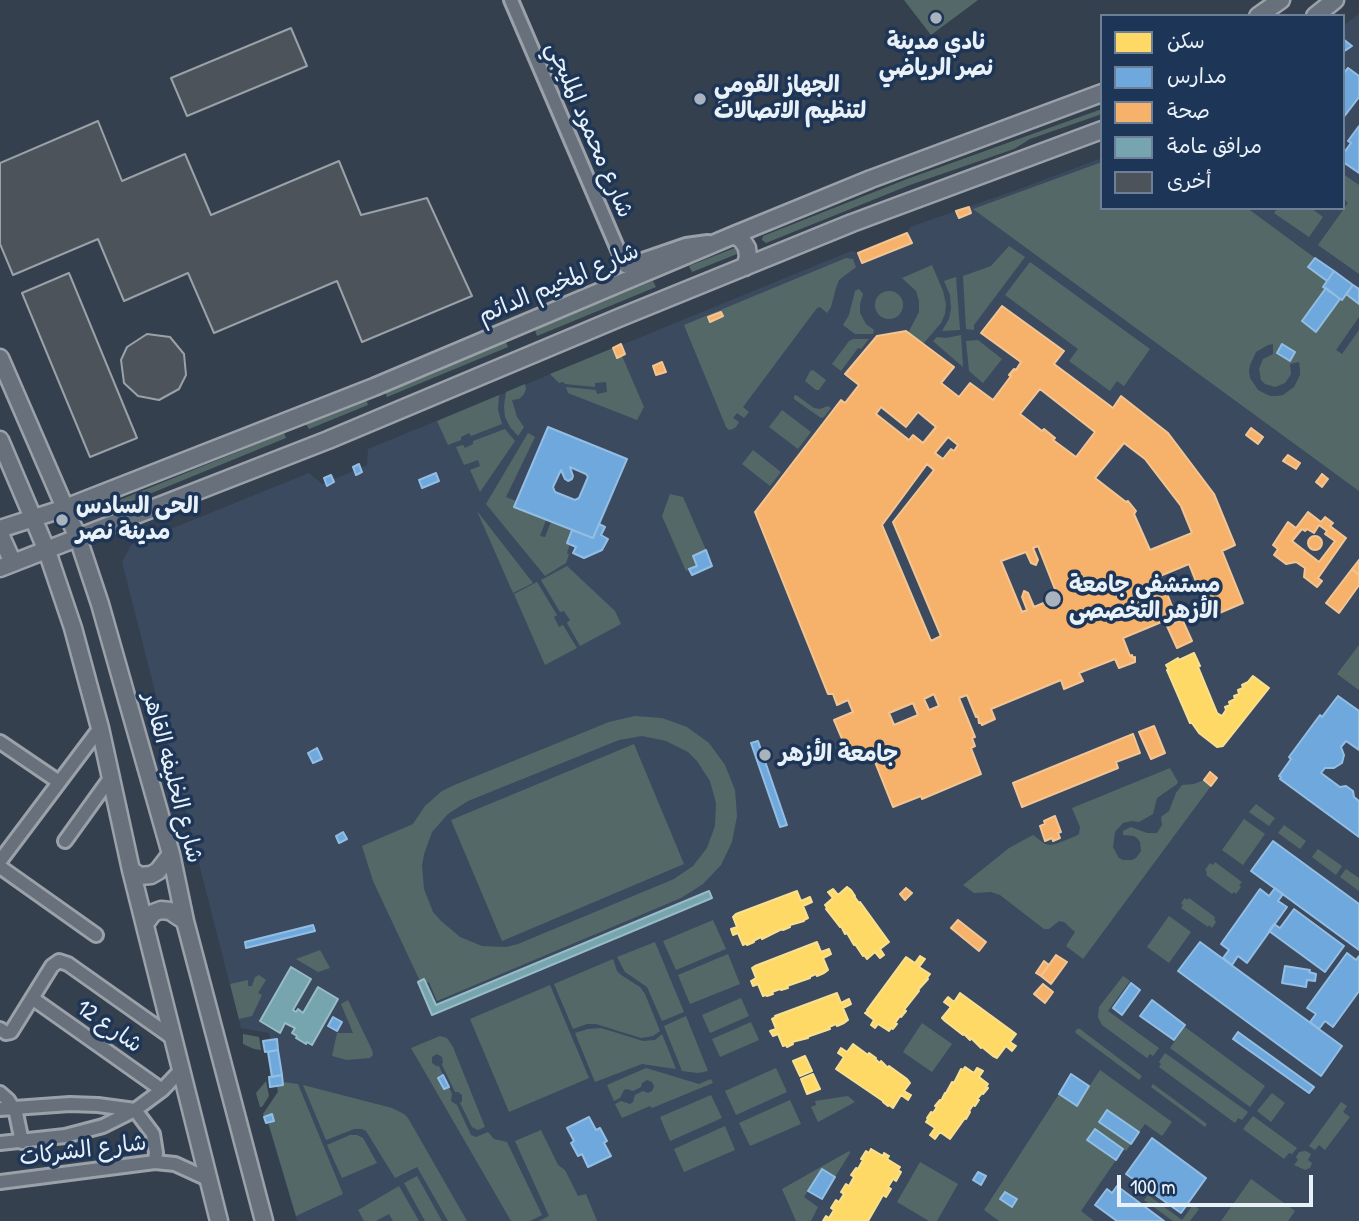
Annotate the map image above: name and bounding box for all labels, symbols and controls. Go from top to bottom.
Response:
marker: نادي مدينة نصر الرياضي [928,10,944,26]
legend [1100,14,1345,210]
text: سكن [1167,26,1205,55]
place label: نادي مدينة نصر الرياضي [879,29,993,83]
street label: شارع محمود المليجي [539,38,639,222]
text: مدارس [1167,61,1227,90]
place label: الجهاز القومي لتنظيم الاتصالات [714,72,866,126]
marker: الجهاز القومي لتنظيم الاتصالات [692,91,708,107]
text: صحة [1167,96,1210,125]
text: مرافق عامة [1167,131,1262,160]
text: أخرى [1167,166,1211,195]
street label: شارع المخيم الدائم [475,238,643,330]
place label: الحى السادس مدينة نصر [76,493,199,547]
marker: الحى السادس مدينة نصر [54,512,70,528]
place label: مستشفى جامعة الأزهر التخصصى [1069,572,1220,626]
marker: مستشفى جامعة الأزهر التخصصى [1043,589,1063,609]
street label: شارع الخليفه القاهر [136,690,208,866]
place label: جامعة الأزهر [779,741,898,769]
marker: جامعة الأزهر [757,747,773,763]
street label: شارع 12 [71,994,147,1060]
street label: شارع الشركات [18,1130,148,1172]
scale bar [1121,1162,1317,1206]
text: 100 m [1130,1172,1176,1201]

